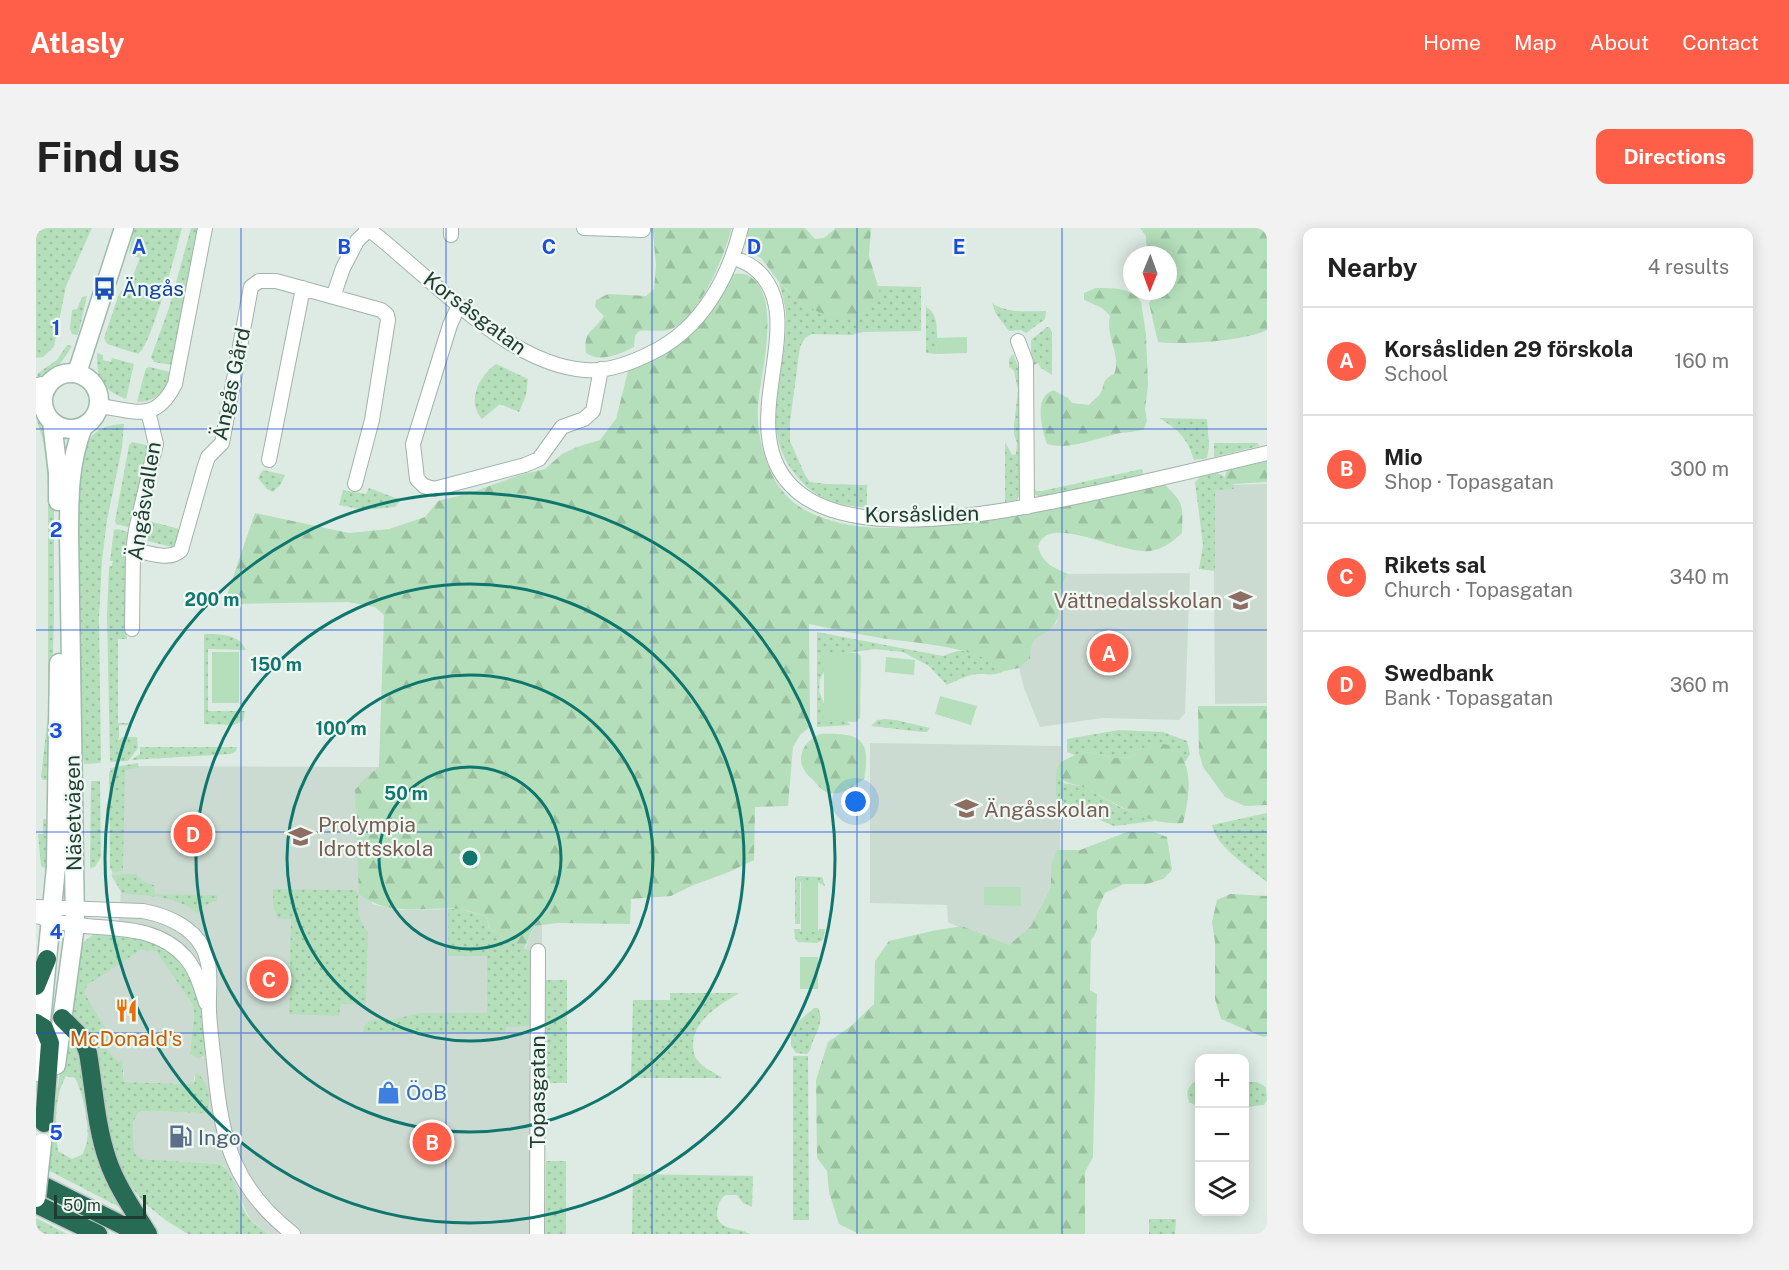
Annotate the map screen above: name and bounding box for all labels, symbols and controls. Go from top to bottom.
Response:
text: Atlasly [30,26,124,59]
text: Home [1423,30,1481,55]
text: Map [1514,30,1557,55]
text: About [1590,30,1649,55]
text: Contact [1682,30,1759,55]
button: Directions [1596,129,1753,184]
text: Find us [36,132,180,181]
text: A [132,235,146,259]
text: B [337,235,351,259]
text: C [542,235,556,259]
text: D [747,235,761,259]
text: E [953,235,965,259]
north arrow [1123,246,1177,300]
text: Nearby [1327,252,1417,283]
text: 4 results [1648,255,1729,279]
street label: Korsåsgatan [419,266,531,360]
bus stop icon: Ängås [91,275,117,301]
place label: Ängås [122,276,184,301]
text: 1 [52,316,60,340]
street label: Ängås Gård [207,325,255,443]
text: Korsåsliden 29 förskola [1384,336,1633,362]
text: A [1339,349,1354,373]
text: 160 m [1674,349,1729,373]
text: School [1384,362,1448,386]
street label: Ängåsvallen [122,440,166,562]
text: Mio [1384,444,1423,470]
text: B [1340,457,1353,481]
text: 300 m [1670,457,1729,481]
text: Shop · Topasgatan [1384,470,1554,494]
street label: Korsåsliden [865,501,979,527]
text: 2 [50,518,62,542]
text: Rikets sal [1384,552,1487,578]
text: C [1339,565,1354,589]
text: 340 m [1669,565,1729,589]
text: Church · Topasgatan [1384,578,1573,602]
school or university icon: Vättnedalsskolan [1227,587,1253,613]
place label: Vättnedalsskolan [1054,588,1222,613]
text: 200 m [185,589,239,610]
pin: A [1090,630,1128,676]
text: 150 m [250,654,302,675]
text: Swedbank [1384,660,1494,686]
text: D [1339,673,1354,697]
text: 360 m [1670,673,1729,697]
text: Bank · Topasgatan [1384,686,1553,710]
text: 100 m [315,718,367,739]
text: 3 [49,719,63,743]
street label: Näsetvägen [59,755,87,871]
text: 50 m [384,783,428,804]
your location [841,787,870,816]
school or university icon: Ängåsskolan [953,796,979,822]
place label: Ängåsskolan [984,797,1110,822]
pin: D [174,812,212,856]
place label: Prolympia Idrottsskola [318,812,433,861]
school or university icon: Prolympia Idrottsskola [287,823,313,849]
centre of rings [460,848,480,868]
text: 4 [49,920,63,944]
pin: C [250,956,288,1002]
restaurant icon: McDonald's [113,997,139,1023]
place label: McDonald's [70,1026,182,1051]
street label: Topasgatan [525,1035,550,1149]
map controls [1195,1054,1249,1216]
button: + [1195,1054,1249,1108]
shop icon: ÖoB [375,1079,401,1105]
place label: ÖoB [406,1080,447,1105]
button: − [1195,1108,1249,1162]
pin: B [412,1120,452,1164]
text: 5 [49,1121,63,1145]
fuel station icon: Ingo [167,1124,193,1150]
place label: Ingo [198,1125,241,1150]
button: layers [1195,1162,1249,1216]
scale bar [54,1192,146,1220]
text: 50 m [63,1196,101,1215]

